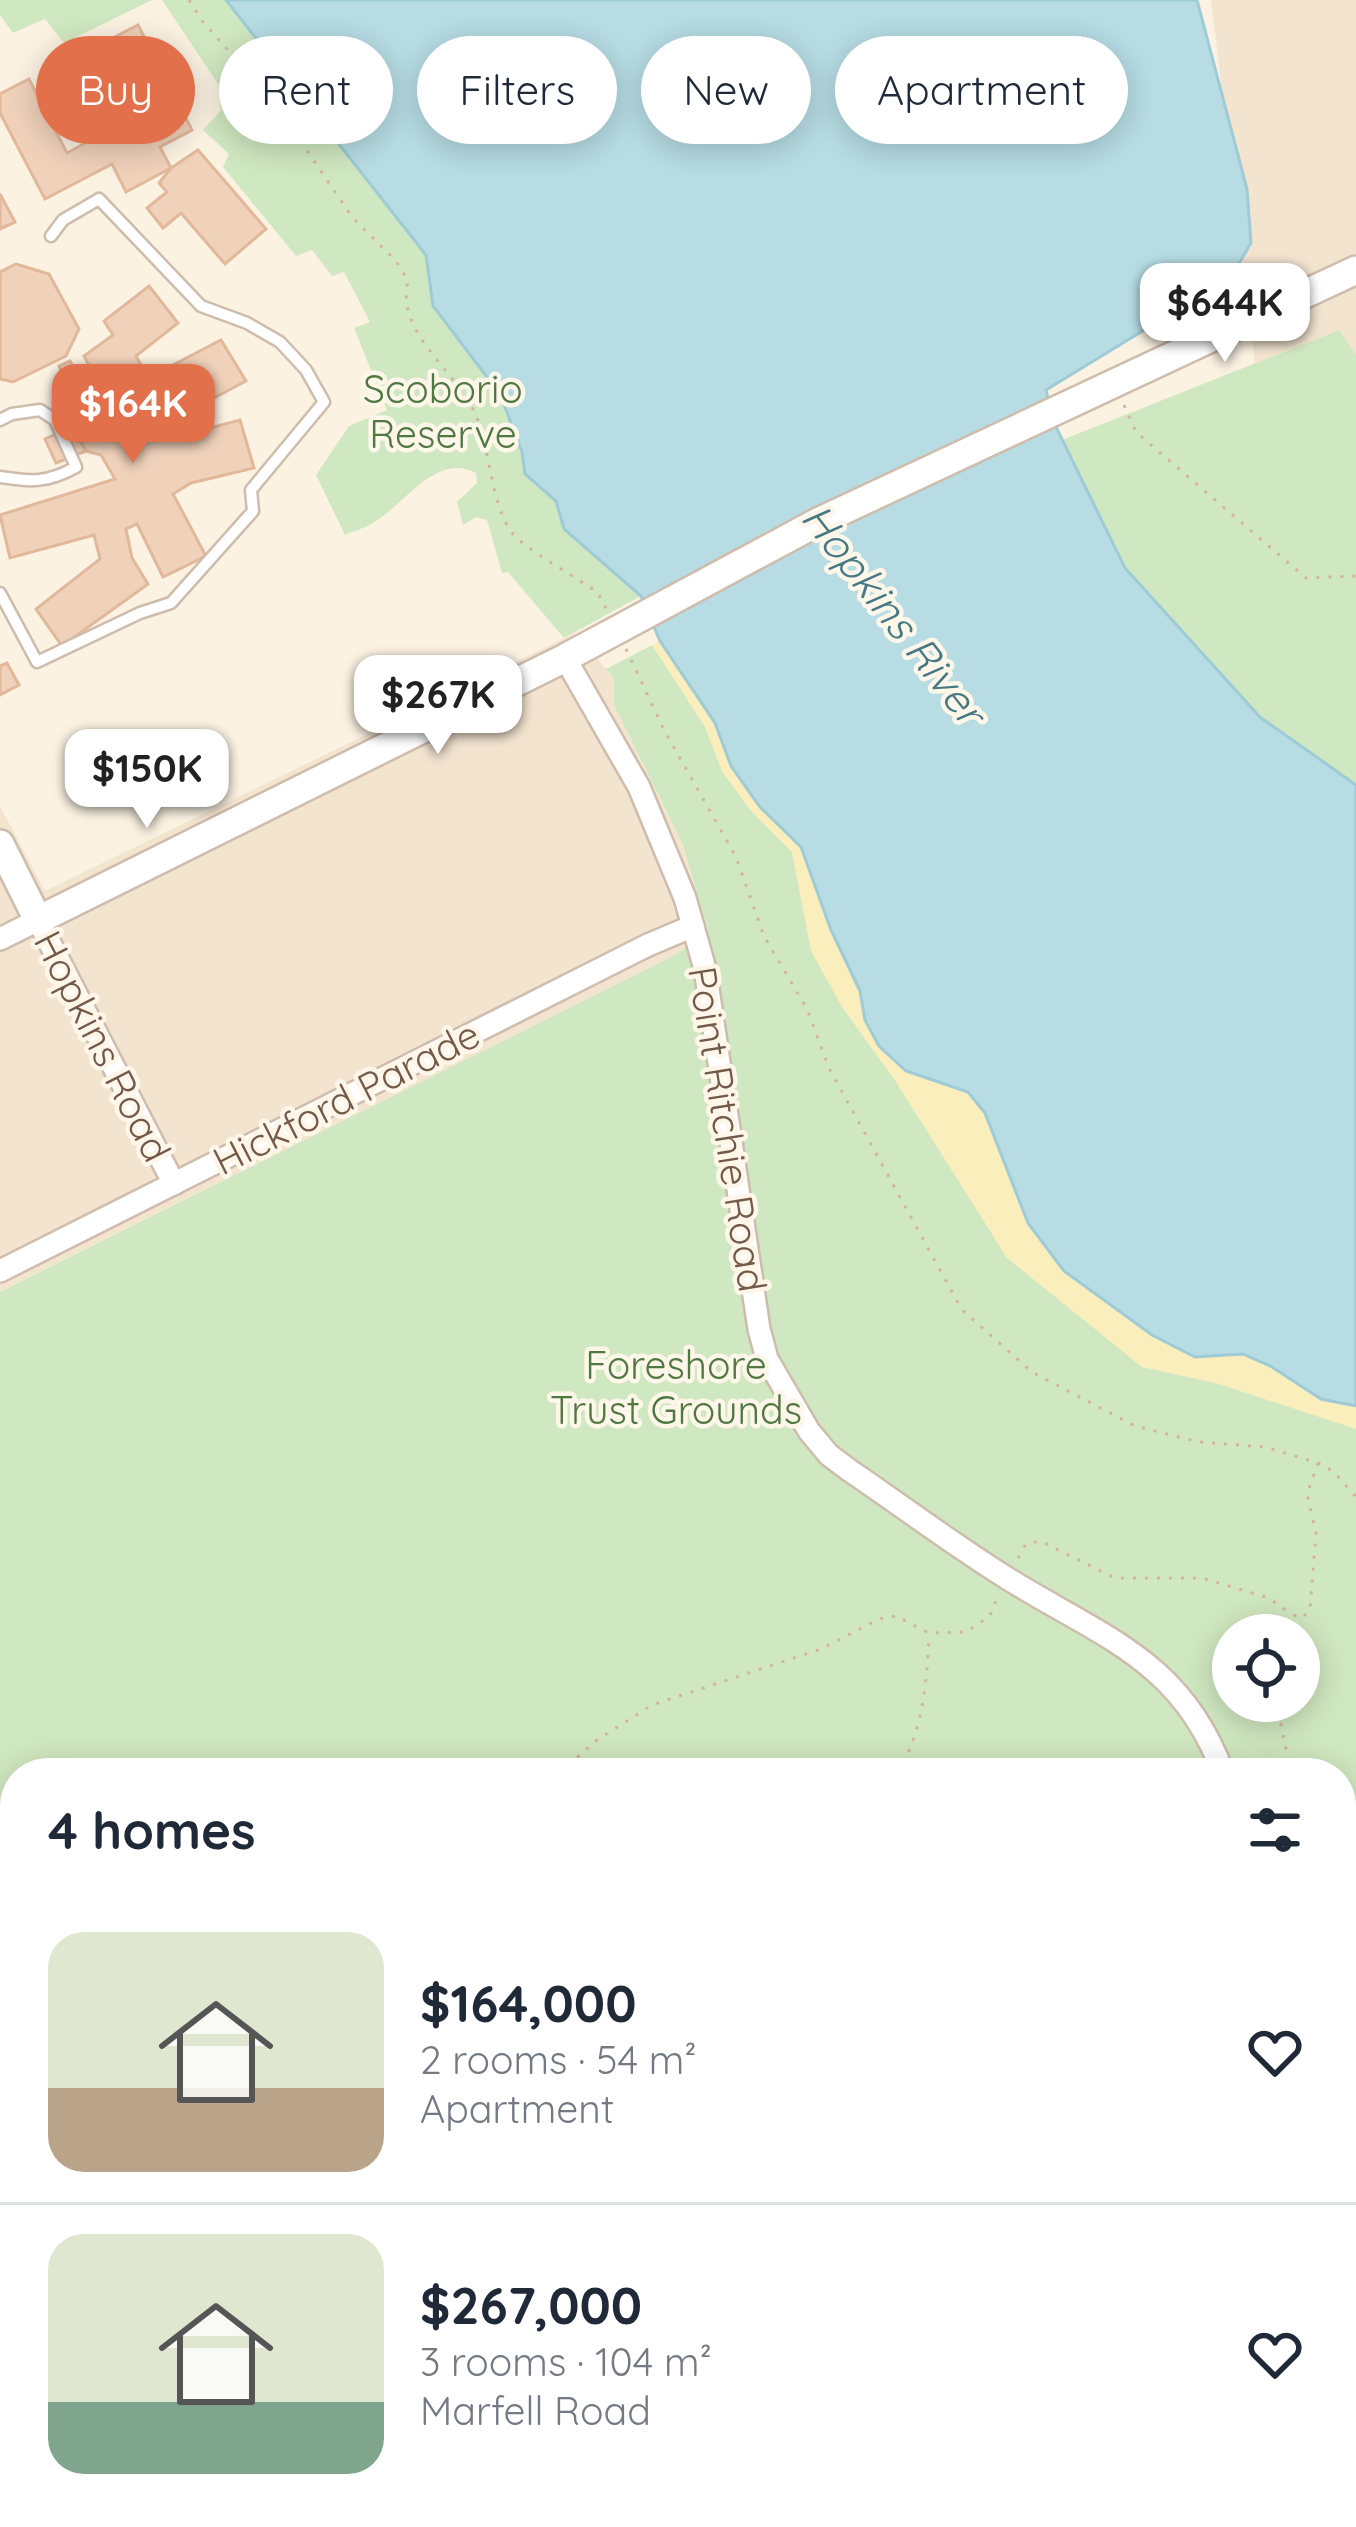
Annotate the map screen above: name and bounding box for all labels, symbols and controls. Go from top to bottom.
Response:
chip: Buy [36,36,195,144]
chip: Rent [219,36,393,144]
chip: Filters [417,36,617,144]
chip: New [641,36,811,144]
chip: Apartment [835,36,1128,144]
pin: $644K [1141,263,1309,365]
text: $644K [1167,277,1283,326]
pin: $164K [49,364,217,466]
park label: Scoborio Reserve [363,364,523,458]
text: $164K [79,378,187,427]
water label: Hopkins River [791,492,1000,739]
pin: $267K [354,655,522,757]
text: $267K [381,669,495,718]
pin: $150K [63,729,231,831]
text: $150K [92,743,202,792]
street label: Hopkins Road [24,922,182,1170]
street label: Point Ritchie Road [678,963,778,1295]
street label: Hickford Parade [205,1009,487,1185]
park label: Foreshore Trust Grounds [550,1340,802,1434]
map controls [1212,1614,1320,1722]
button: locate [1212,1614,1320,1722]
icon: filters [1242,1797,1308,1863]
text: 4 homes [48,1798,256,1862]
text: $164,000 [420,1971,636,2035]
icon: home [144,1980,288,2124]
icon: heart [1242,2019,1308,2085]
text: 2 rooms · 54 m² [420,2035,697,2084]
text: Apartment [420,2084,614,2133]
text: $267,000 [420,2273,642,2337]
icon: home [144,2282,288,2426]
icon: heart [1242,2321,1308,2387]
text: 3 rooms · 104 m² [420,2337,712,2386]
text: Marfell Road [420,2386,651,2435]

